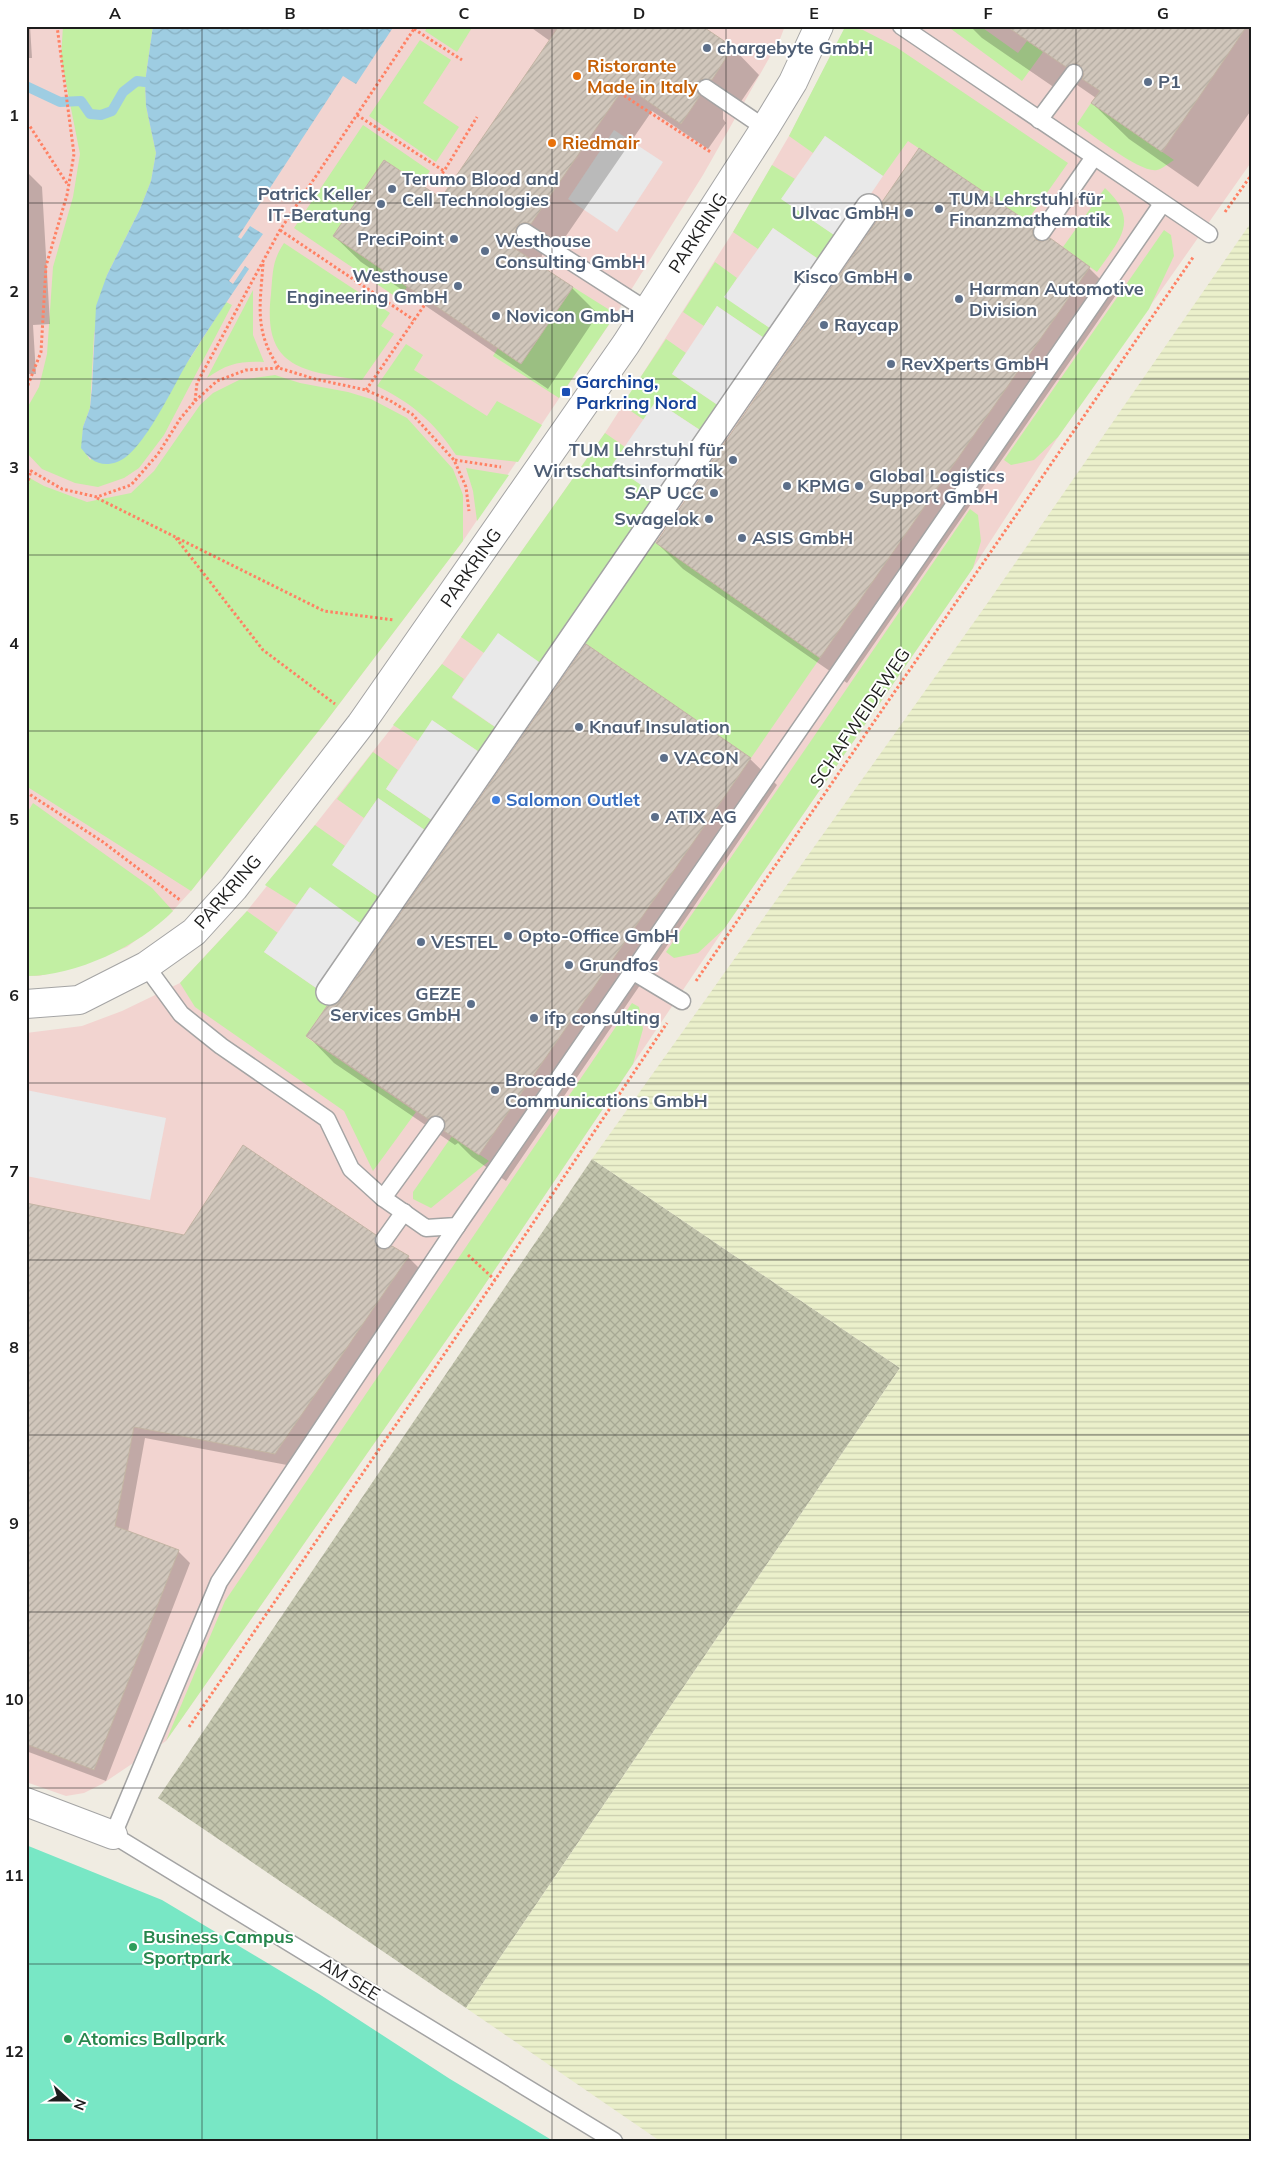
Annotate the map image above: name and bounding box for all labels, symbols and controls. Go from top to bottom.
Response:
text: A [109,3,121,23]
text: B [284,3,296,23]
text: C [459,3,470,23]
text: D [633,3,645,23]
text: E [809,3,819,23]
text: F [983,3,993,23]
text: G [1157,3,1169,23]
place label: chargebyte GmbH [717,36,873,59]
marker: chargebyte GmbH [701,42,713,54]
place label: Ristorante Made in Italy [587,54,698,98]
marker: Ristorante Made in Italy [571,70,583,82]
place label: P1 [1158,70,1181,93]
marker: P1 [1142,76,1154,88]
text: 1 [9,105,19,125]
place label: Riedmair [562,131,640,154]
marker: Riedmair [546,137,558,149]
place label: Terumo Blood and Cell Technologies [402,167,559,211]
place label: Patrick Keller IT-Beratung [258,182,372,226]
marker: Terumo Blood and Cell Technologies [386,183,398,195]
place label: TUM Lehrstuhl für Finanzmathematik [949,187,1111,231]
street label: PARKRING [663,188,732,277]
marker: Patrick Keller IT-Beratung [375,198,387,210]
place label: Ulvac GmbH [792,201,899,224]
marker: TUM Lehrstuhl für Finanzmathematik [933,203,945,215]
marker: Ulvac GmbH [903,207,915,219]
place label: PreciPoint [357,227,444,250]
place label: Westhouse Consulting GmbH [495,229,646,273]
marker: PreciPoint [448,233,460,245]
marker: Westhouse Consulting GmbH [479,245,491,257]
place label: Westhouse Engineering GmbH [287,264,448,308]
place label: Kisco GmbH [793,265,898,288]
marker: Kisco GmbH [902,271,914,283]
place label: Harman Automotive Division [969,277,1144,321]
marker: Westhouse Engineering GmbH [452,280,464,292]
text: 2 [9,281,19,301]
marker: Harman Automotive Division [953,293,965,305]
place label: Novicon GmbH [506,304,634,327]
marker: Novicon GmbH [490,310,502,322]
place label: Raycap [834,313,899,336]
marker: Raycap [818,319,830,331]
place label: RevXperts GmbH [901,352,1049,375]
marker: RevXperts GmbH [885,358,897,370]
place label: Garching, Parkring Nord [576,370,697,414]
marker: Garching, Parkring Nord [560,386,572,398]
place label: TUM Lehrstuhl für Wirtschaftsinformatik [533,438,724,482]
marker: TUM Lehrstuhl für Wirtschaftsinformatik [727,454,739,466]
text: 3 [9,457,19,477]
place label: Global Logistics Support GmbH [869,464,1005,508]
place label: KPMG [797,474,850,497]
marker: KPMG [781,480,793,492]
marker: Global Logistics Support GmbH [853,480,865,492]
place label: SAP UCC [624,481,704,504]
marker: SAP UCC [708,487,720,499]
place label: Swagelok [614,507,700,530]
marker: Swagelok [703,513,715,525]
street label: PARKRING [435,524,506,612]
place label: ASIS GmbH [752,526,853,549]
marker: ASIS GmbH [736,532,748,544]
text: 4 [9,633,19,653]
street label: SCHAFWEIDEWEG [804,643,915,792]
place label: Knauf Insulation [589,715,730,738]
marker: Knauf Insulation [573,721,585,733]
place label: VACON [673,746,739,769]
marker: VACON [658,752,670,764]
place label: Salomon Outlet [506,788,640,811]
marker: Salomon Outlet [490,794,502,806]
place label: ATIX AG [665,805,737,828]
text: 5 [9,809,19,829]
marker: ATIX AG [649,811,661,823]
street label: PARKRING [189,850,266,934]
place label: Opto-Office GmbH [518,924,679,947]
place label: VESTEL [430,930,498,953]
marker: Opto-Office GmbH [502,930,514,942]
marker: VESTEL [415,936,427,948]
place label: Grundfos [579,953,658,976]
marker: Grundfos [563,959,575,971]
place label: GEZE Services GmbH [330,982,461,1026]
text: 6 [9,985,19,1005]
marker: GEZE Services GmbH [465,998,477,1010]
place label: ifp consulting [544,1006,660,1029]
marker: ifp consulting [528,1012,540,1024]
place label: Brocade Communications GmbH [505,1068,708,1112]
marker: Brocade Communications GmbH [489,1084,501,1096]
text: 7 [9,1161,19,1181]
text: 8 [9,1337,19,1357]
text: 9 [9,1513,19,1533]
text: 10 [4,1689,24,1709]
text: 11 [4,1865,24,1885]
place label: Business Campus Sportpark [143,1925,294,1969]
marker: Business Campus Sportpark [127,1941,139,1953]
street label: AM SEE [316,1952,384,2005]
place label: Atomics Ballpark [78,2027,226,2050]
marker: Atomics Ballpark [62,2033,74,2045]
text: 12 [4,2041,24,2061]
north arrow [42,2074,92,2124]
text: N [70,2096,90,2113]

